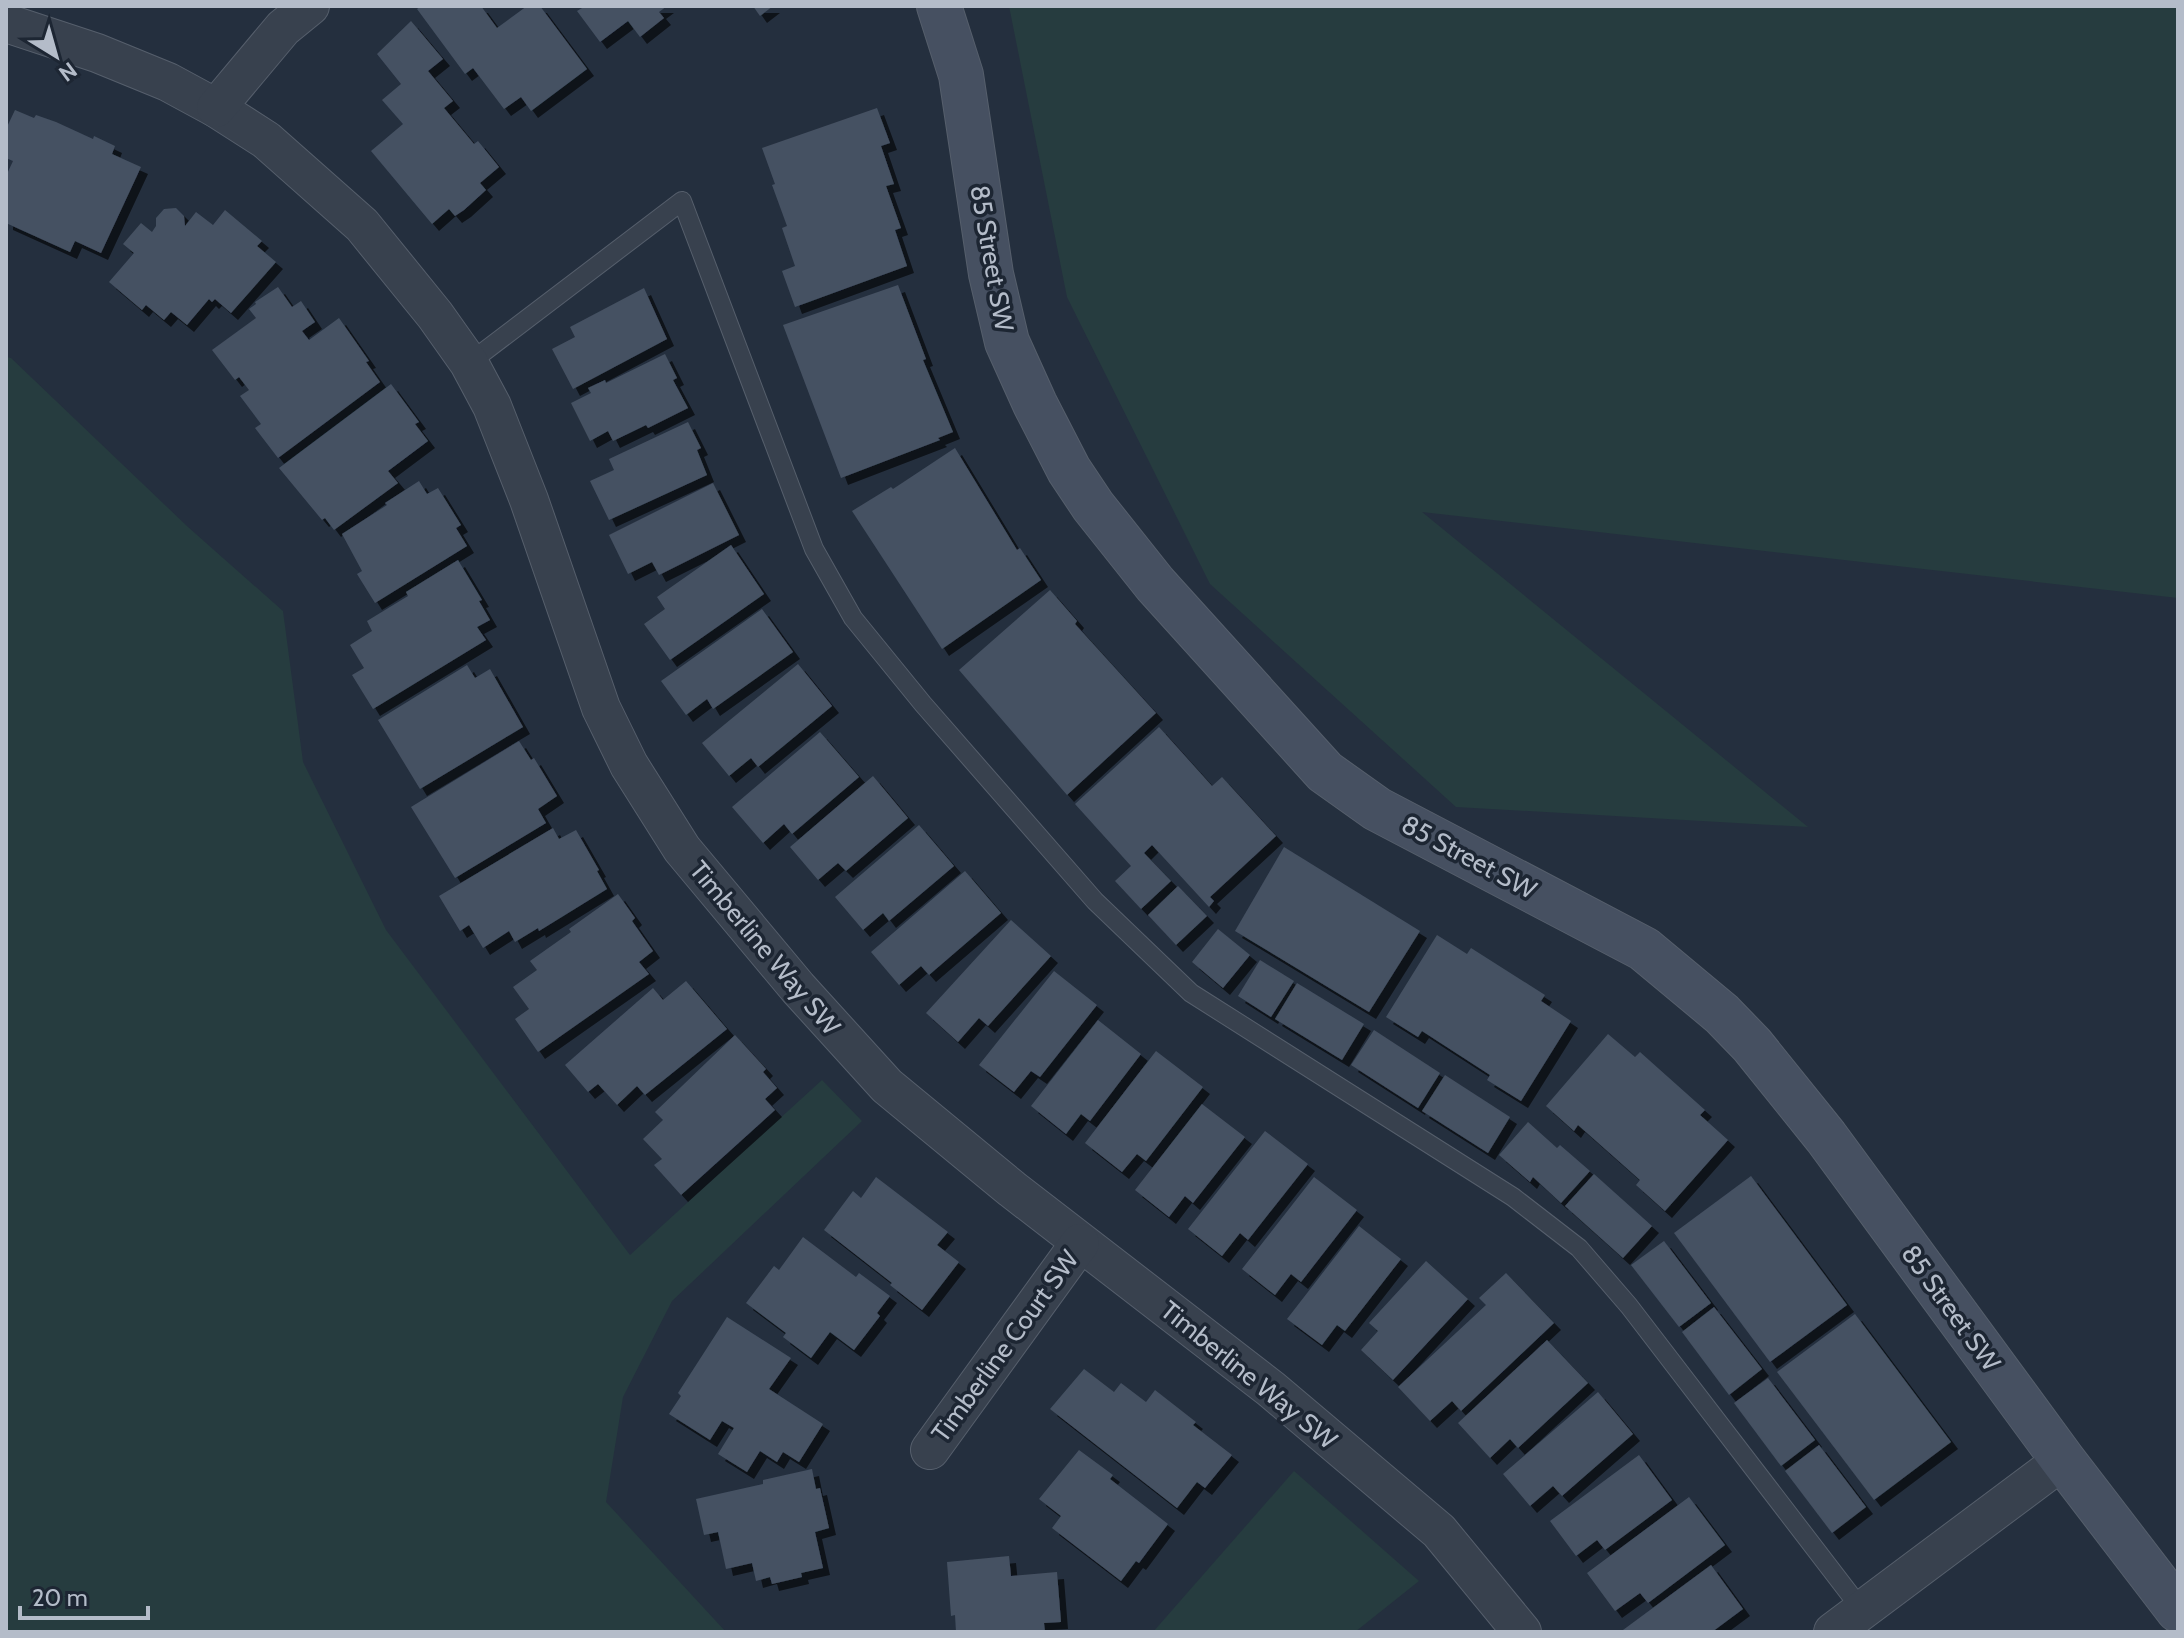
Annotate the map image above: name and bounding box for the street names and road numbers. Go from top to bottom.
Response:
street label: 85 Street SW [963,182,1021,334]
street label: 85 Street SW [1396,808,1542,906]
street label: Timberline Way SW [683,854,847,1042]
street label: 85 Street SW [1895,1239,2008,1378]
street label: Timberline Court SW [925,1243,1086,1448]
street label: Timberline Way SW [1154,1294,1344,1456]

